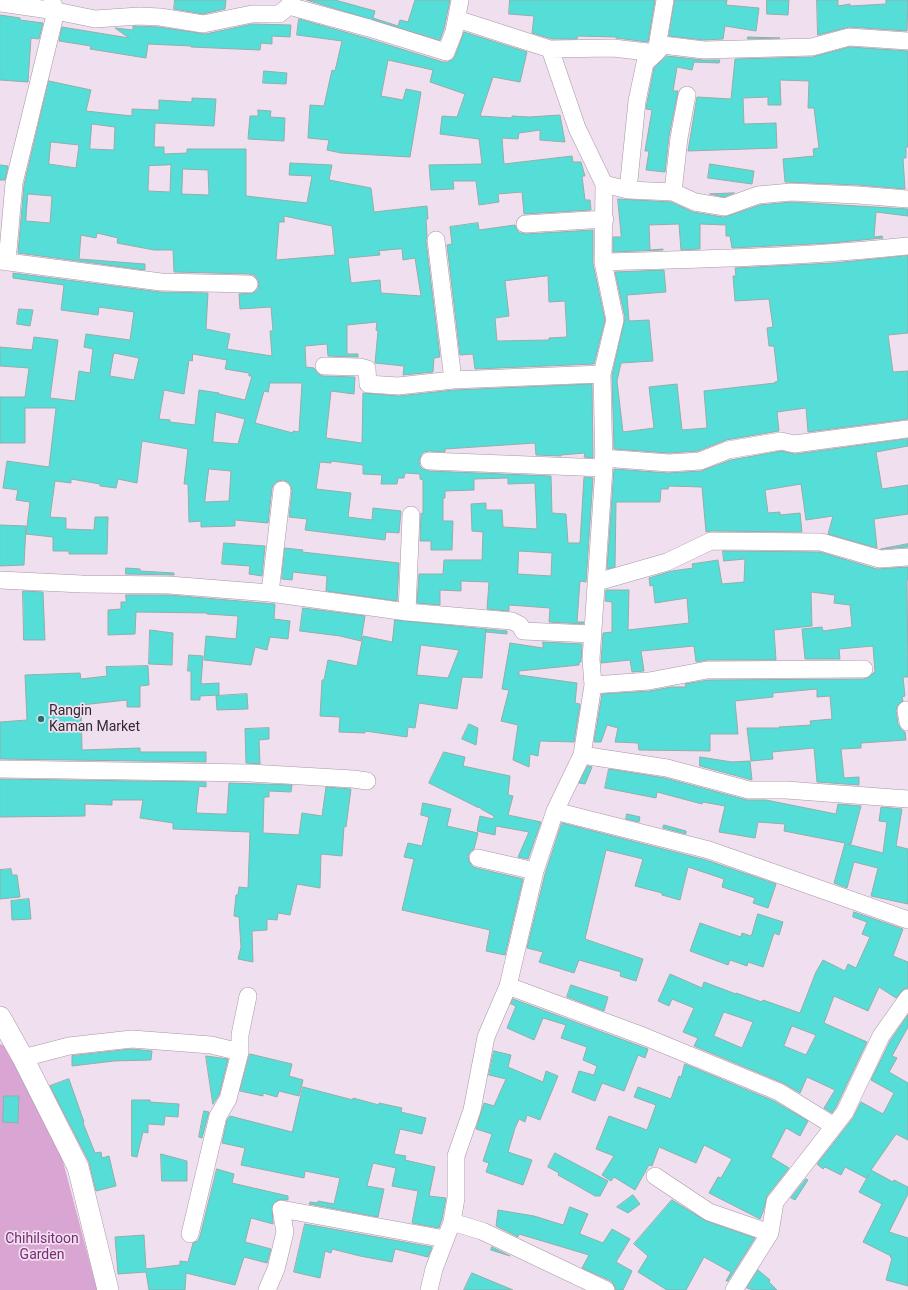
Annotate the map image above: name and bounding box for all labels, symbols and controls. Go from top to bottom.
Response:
place label: Rangin Kaman Market [49,703,140,736]
marker: Rangin Kaman Market [36,714,46,724]
park label: Chihilsitoon Garden [5,1231,79,1264]

